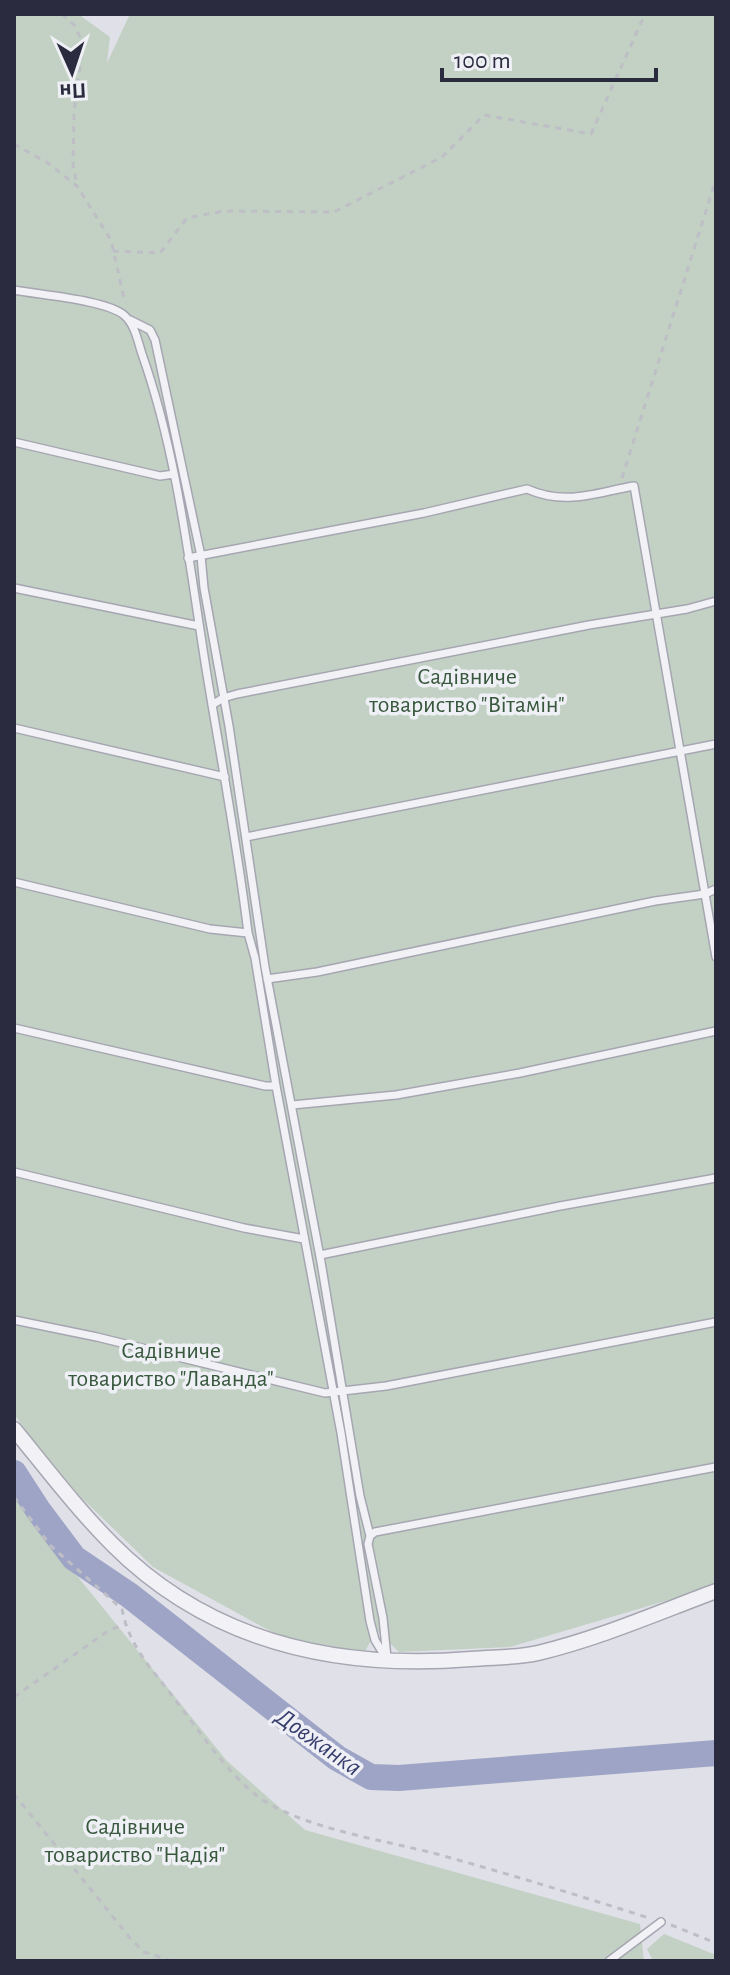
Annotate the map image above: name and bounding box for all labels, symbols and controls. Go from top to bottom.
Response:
north arrow [32,32,112,112]
scale bar [442,32,656,82]
text: 100 m [454,49,511,73]
text: Пн [59,79,87,103]
park label: Садівниче товариство "Вітамін" [368,665,565,717]
park label: Садівниче товариство "Лаванда" [67,1339,274,1391]
water label: Довжанка [270,1702,366,1781]
park label: Садівниче товариство "Надія" [44,1815,225,1867]

